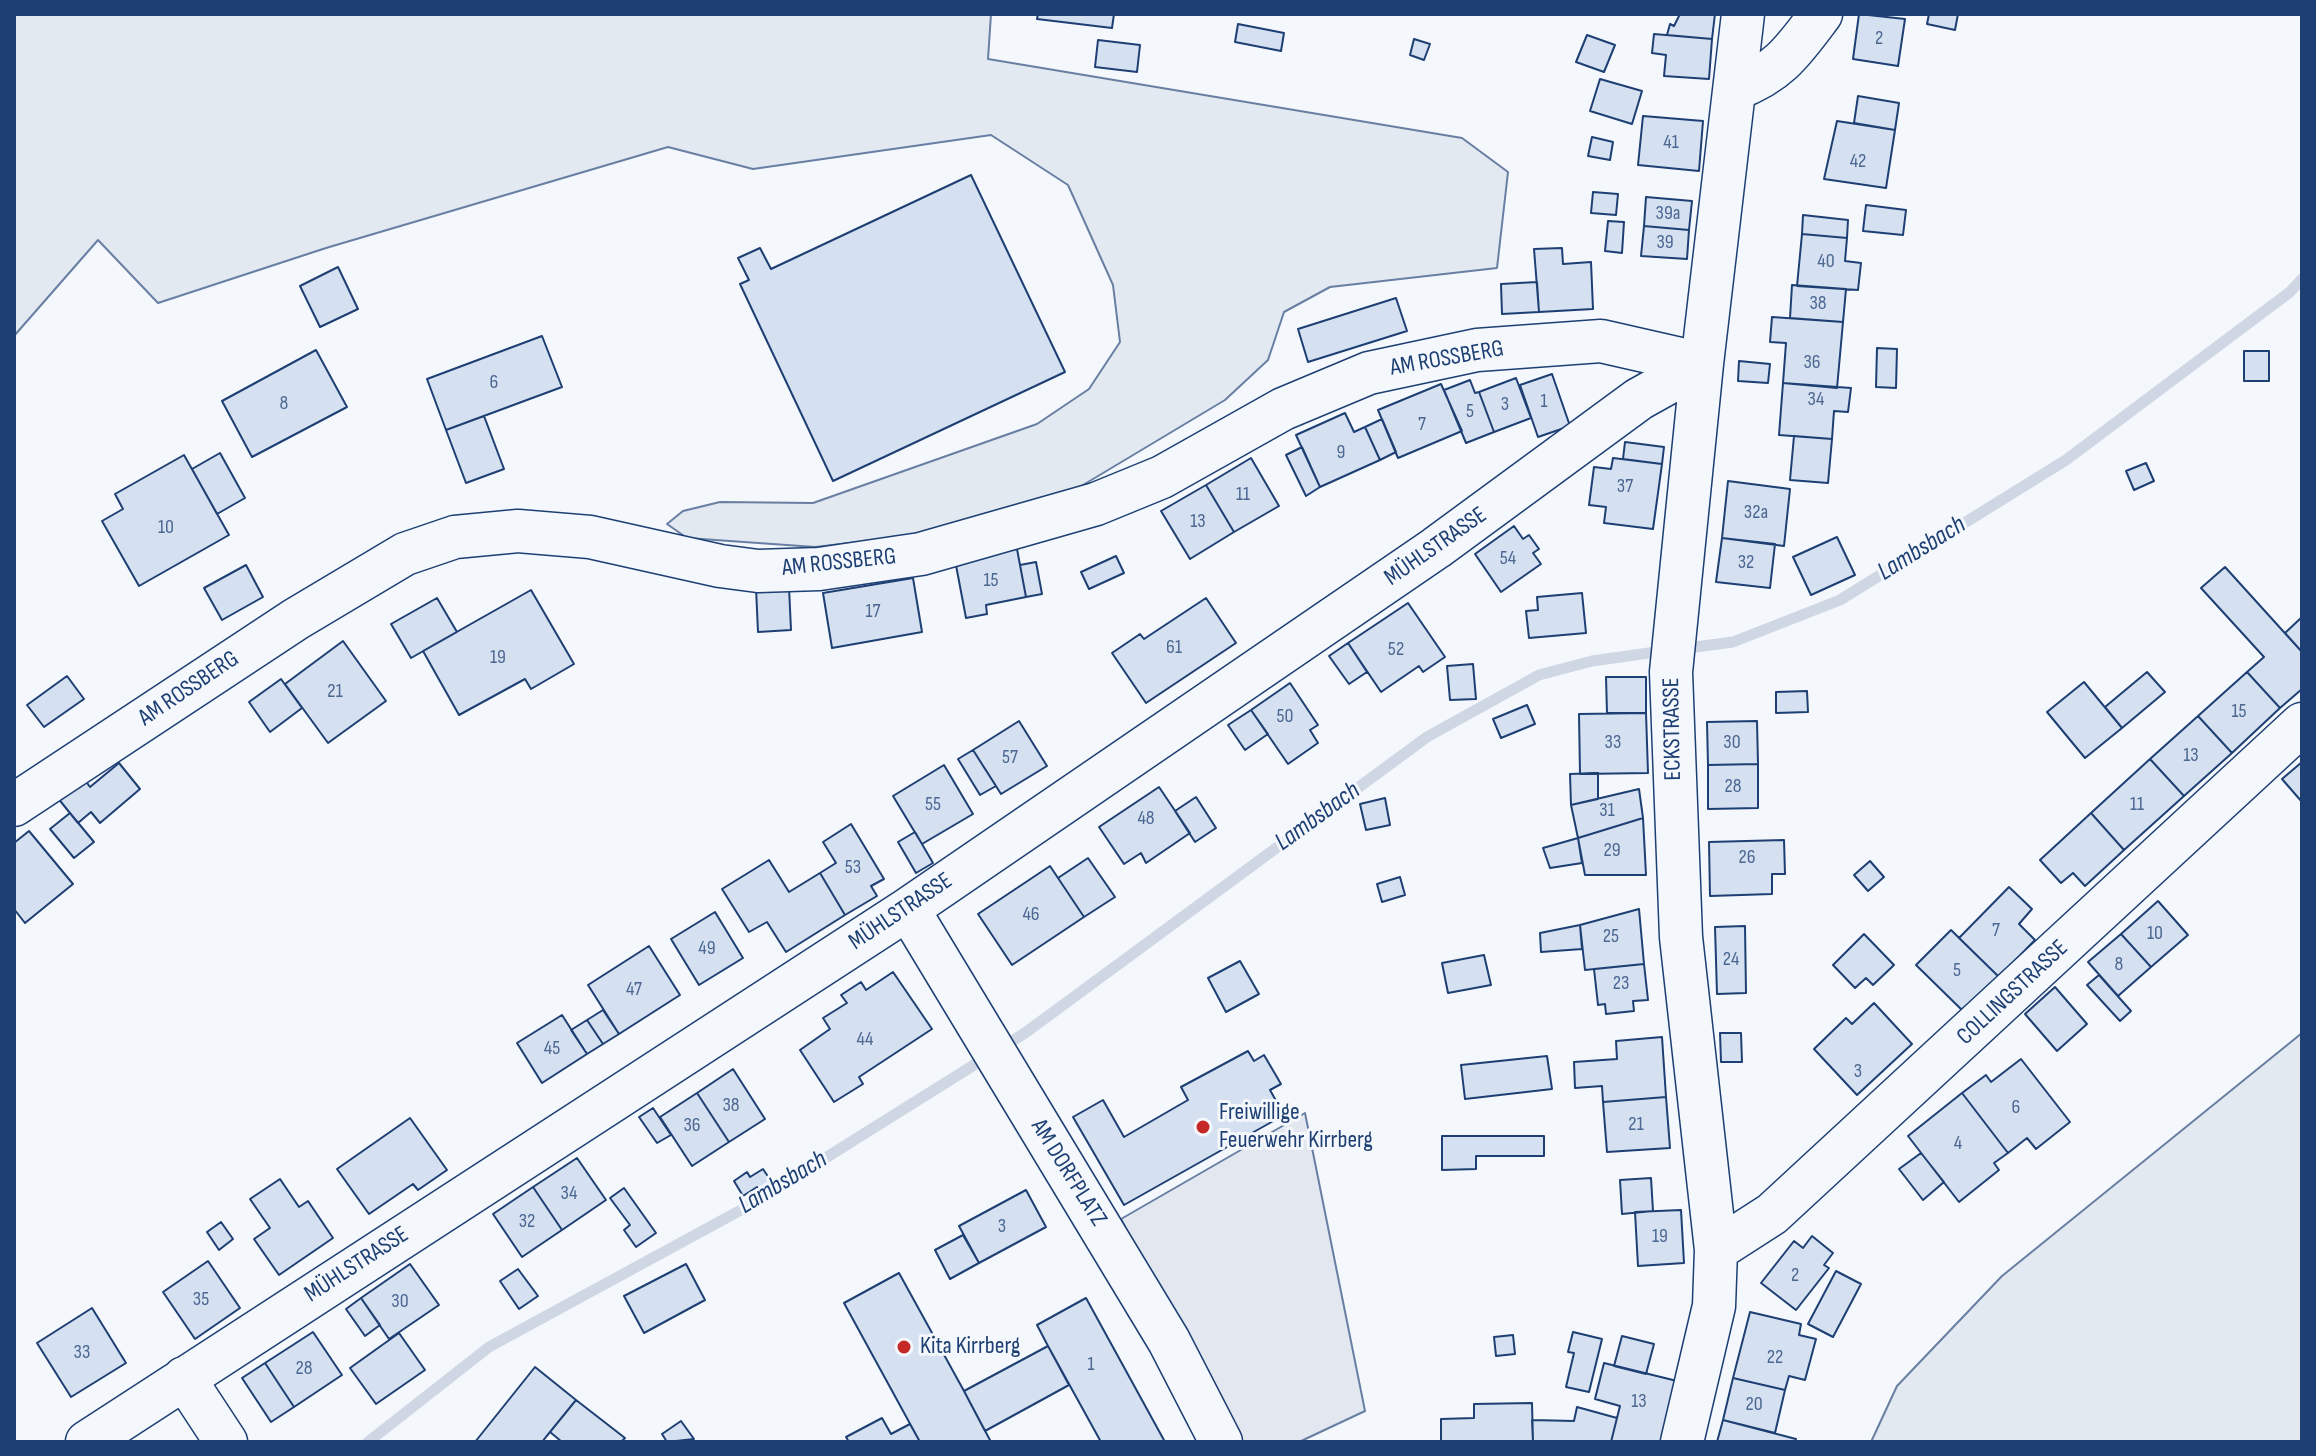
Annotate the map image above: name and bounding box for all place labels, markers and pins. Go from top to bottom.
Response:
place label: Freiwillige Feuerwehr Kirrberg [1219,1099,1373,1155]
marker: Freiwillige Feuerwehr Kirrberg [1194,1118,1212,1136]
place label: Kita Kirrberg [920,1333,1020,1361]
marker: Kita Kirrberg [895,1338,913,1356]

